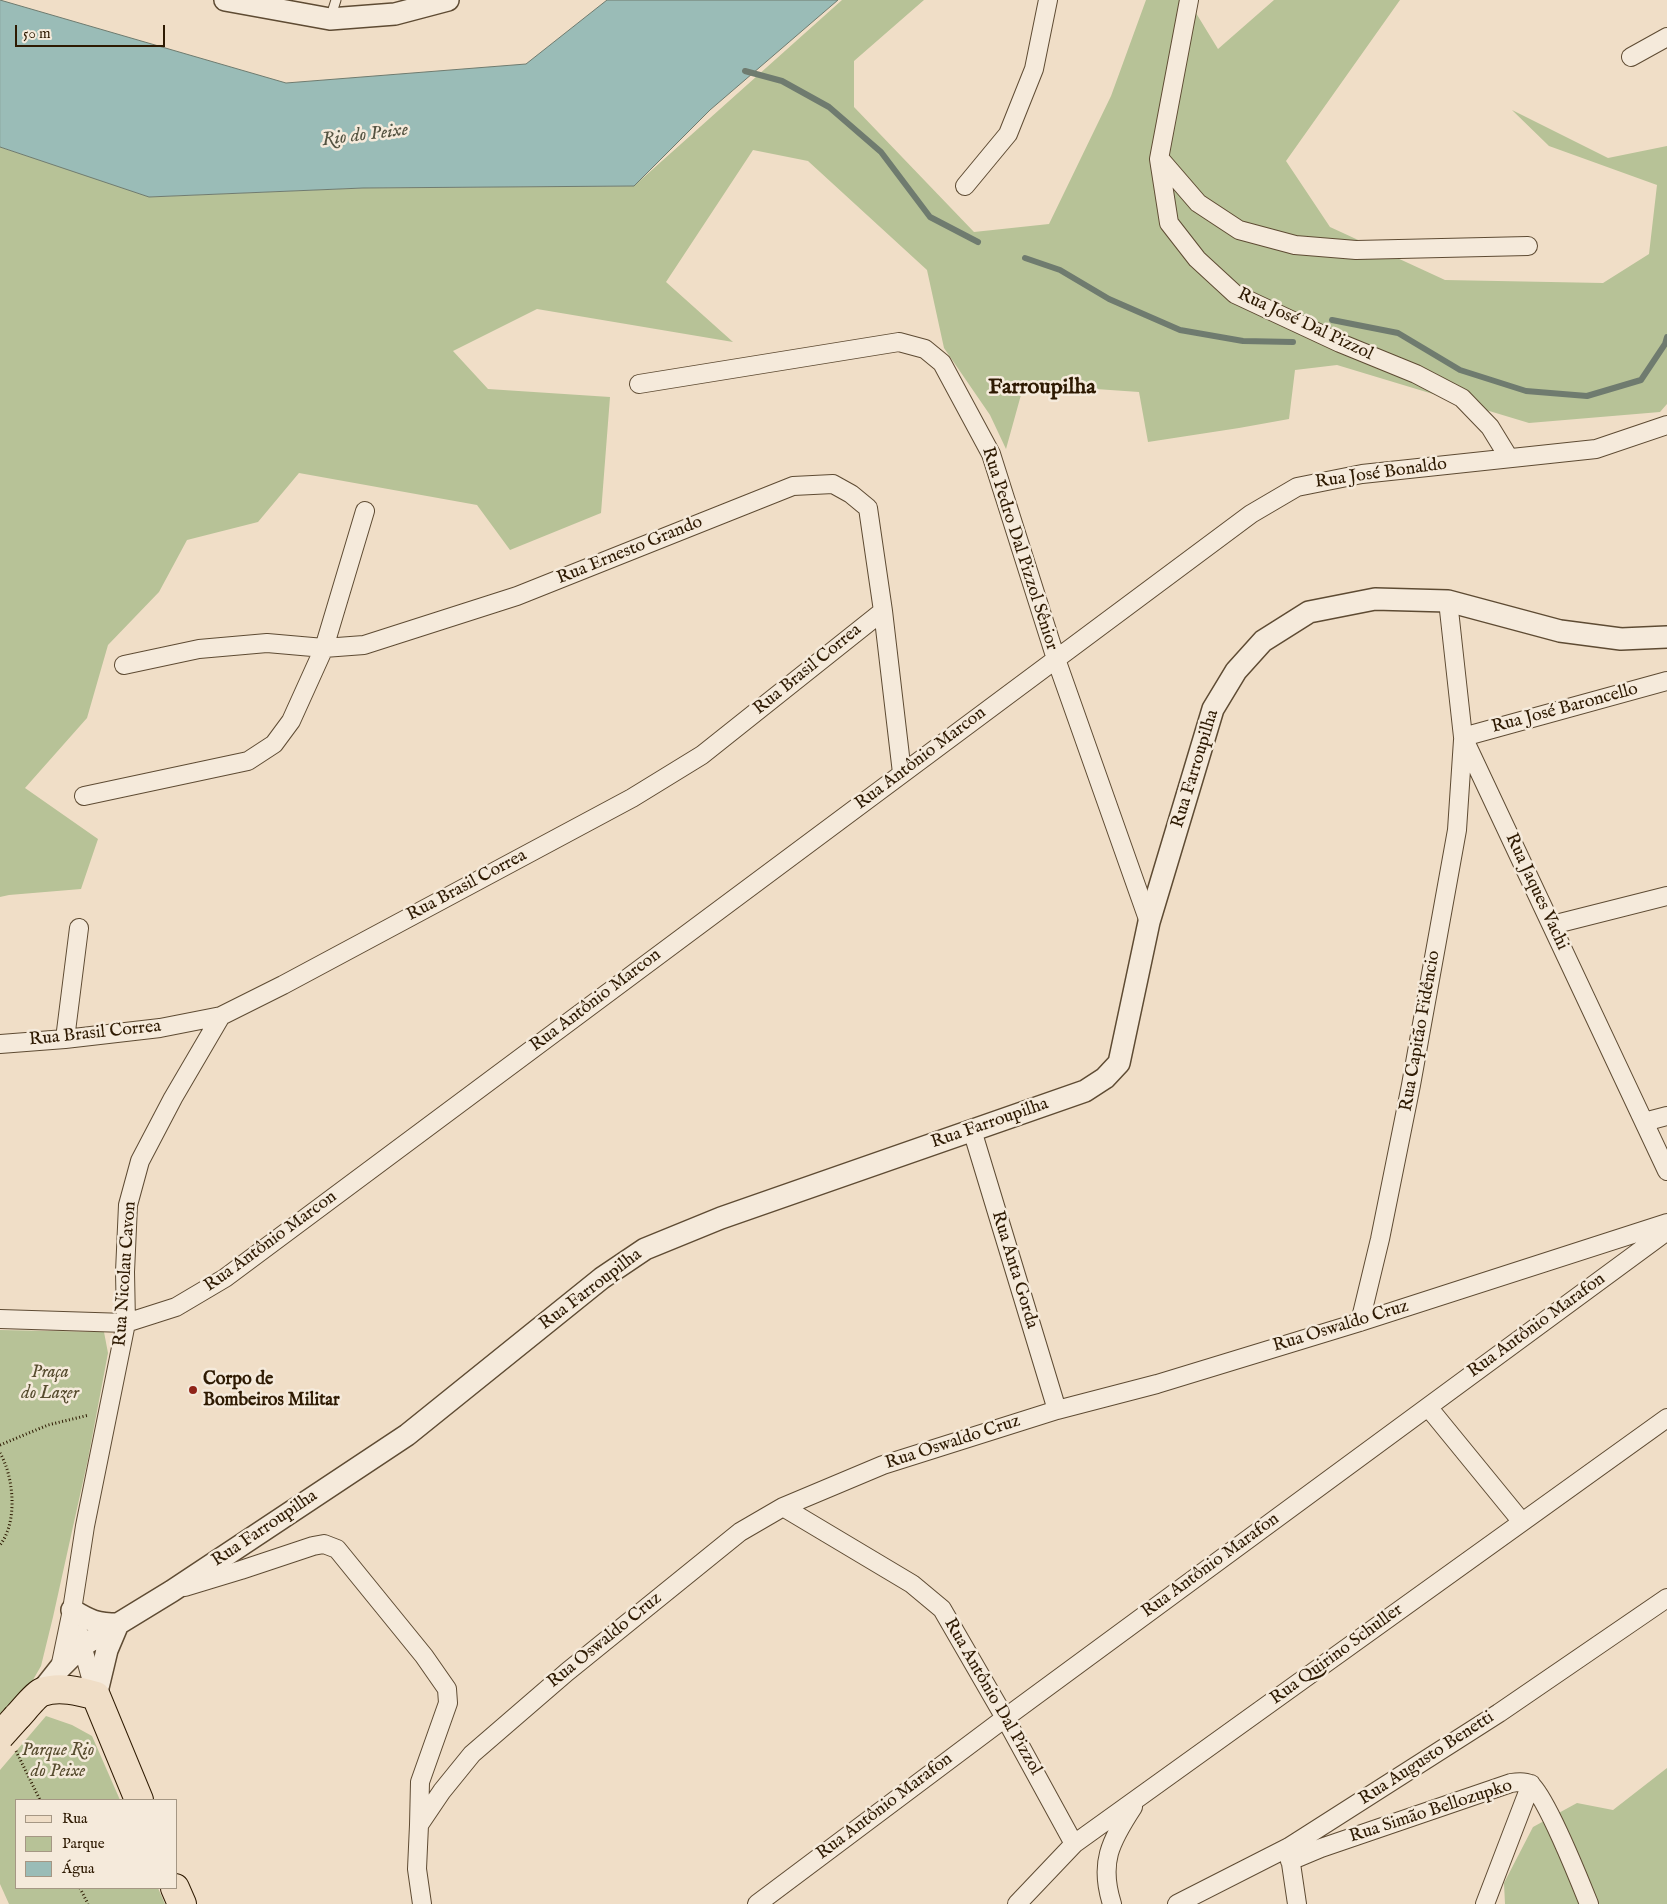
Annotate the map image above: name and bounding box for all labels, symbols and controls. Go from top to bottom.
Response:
scale bar [18,15,168,47]
text: 50 m [23,24,51,43]
water label: Rio do Peixe [321,119,409,153]
street label: Rua José Dal Pizzol [1234,284,1376,366]
district label: Farroupilha [988,375,1096,401]
street label: Rua Pedro Dal Pizzol Sênior [976,445,1062,653]
street label: Rua José Bonaldo [1314,454,1448,494]
street label: Rua Ernesto Grando [554,512,706,590]
street label: Rua Brasil Correa [750,620,866,720]
street label: Rua José Baroncello [1489,679,1641,739]
street label: Rua Antônio Marcon [851,703,991,815]
street label: Rua Farroupilha [1168,707,1224,831]
street label: Rua Jaques Vachi [1499,830,1573,954]
street label: Rua Brasil Correa [403,845,531,927]
street label: Rua Antônio Marcon [526,945,666,1057]
street label: Rua Capitão Fidêncio [1396,949,1446,1113]
street label: Rua Brasil Correa [28,1016,162,1052]
street label: Rua Farroupilha [929,1094,1051,1154]
street label: Rua Antônio Marcon [201,1187,341,1297]
street label: Rua Nicolau Cavon [110,1201,142,1347]
street label: Rua Anta Gorda [986,1208,1042,1332]
street label: Rua Farroupilha [536,1244,646,1336]
street label: Rua Antônio Marafon [1464,1269,1610,1383]
street label: Rua Oswaldo Cruz [1271,1296,1411,1358]
park label: Praça do Lazer [21,1362,79,1405]
place label: Corpo de Bombeiros Militar [203,1369,340,1412]
marker: Corpo de Bombeiros Militar [187,1384,199,1396]
street label: Rua Oswaldo Cruz [883,1411,1023,1475]
street label: Rua Farroupilha [208,1486,322,1572]
street label: Rua Antônio Marafon [1138,1509,1284,1623]
street label: Rua Oswaldo Cruz [544,1588,666,1694]
street label: Rua Quirino Schuller [1267,1600,1407,1710]
street label: Rua Antônio Dal Pizzol [938,1615,1046,1779]
street label: Rua Augusto Benetti [1355,1707,1499,1811]
park label: Parque Rio do Peixe [22,1740,94,1782]
street label: Rua Antônio Marafon [813,1749,957,1865]
street label: Rua Simão Bellozupko [1347,1775,1515,1849]
legend [15,1799,178,1889]
text: Rua [62,1809,88,1828]
text: Parque [62,1834,105,1853]
text: Água [62,1859,95,1878]

